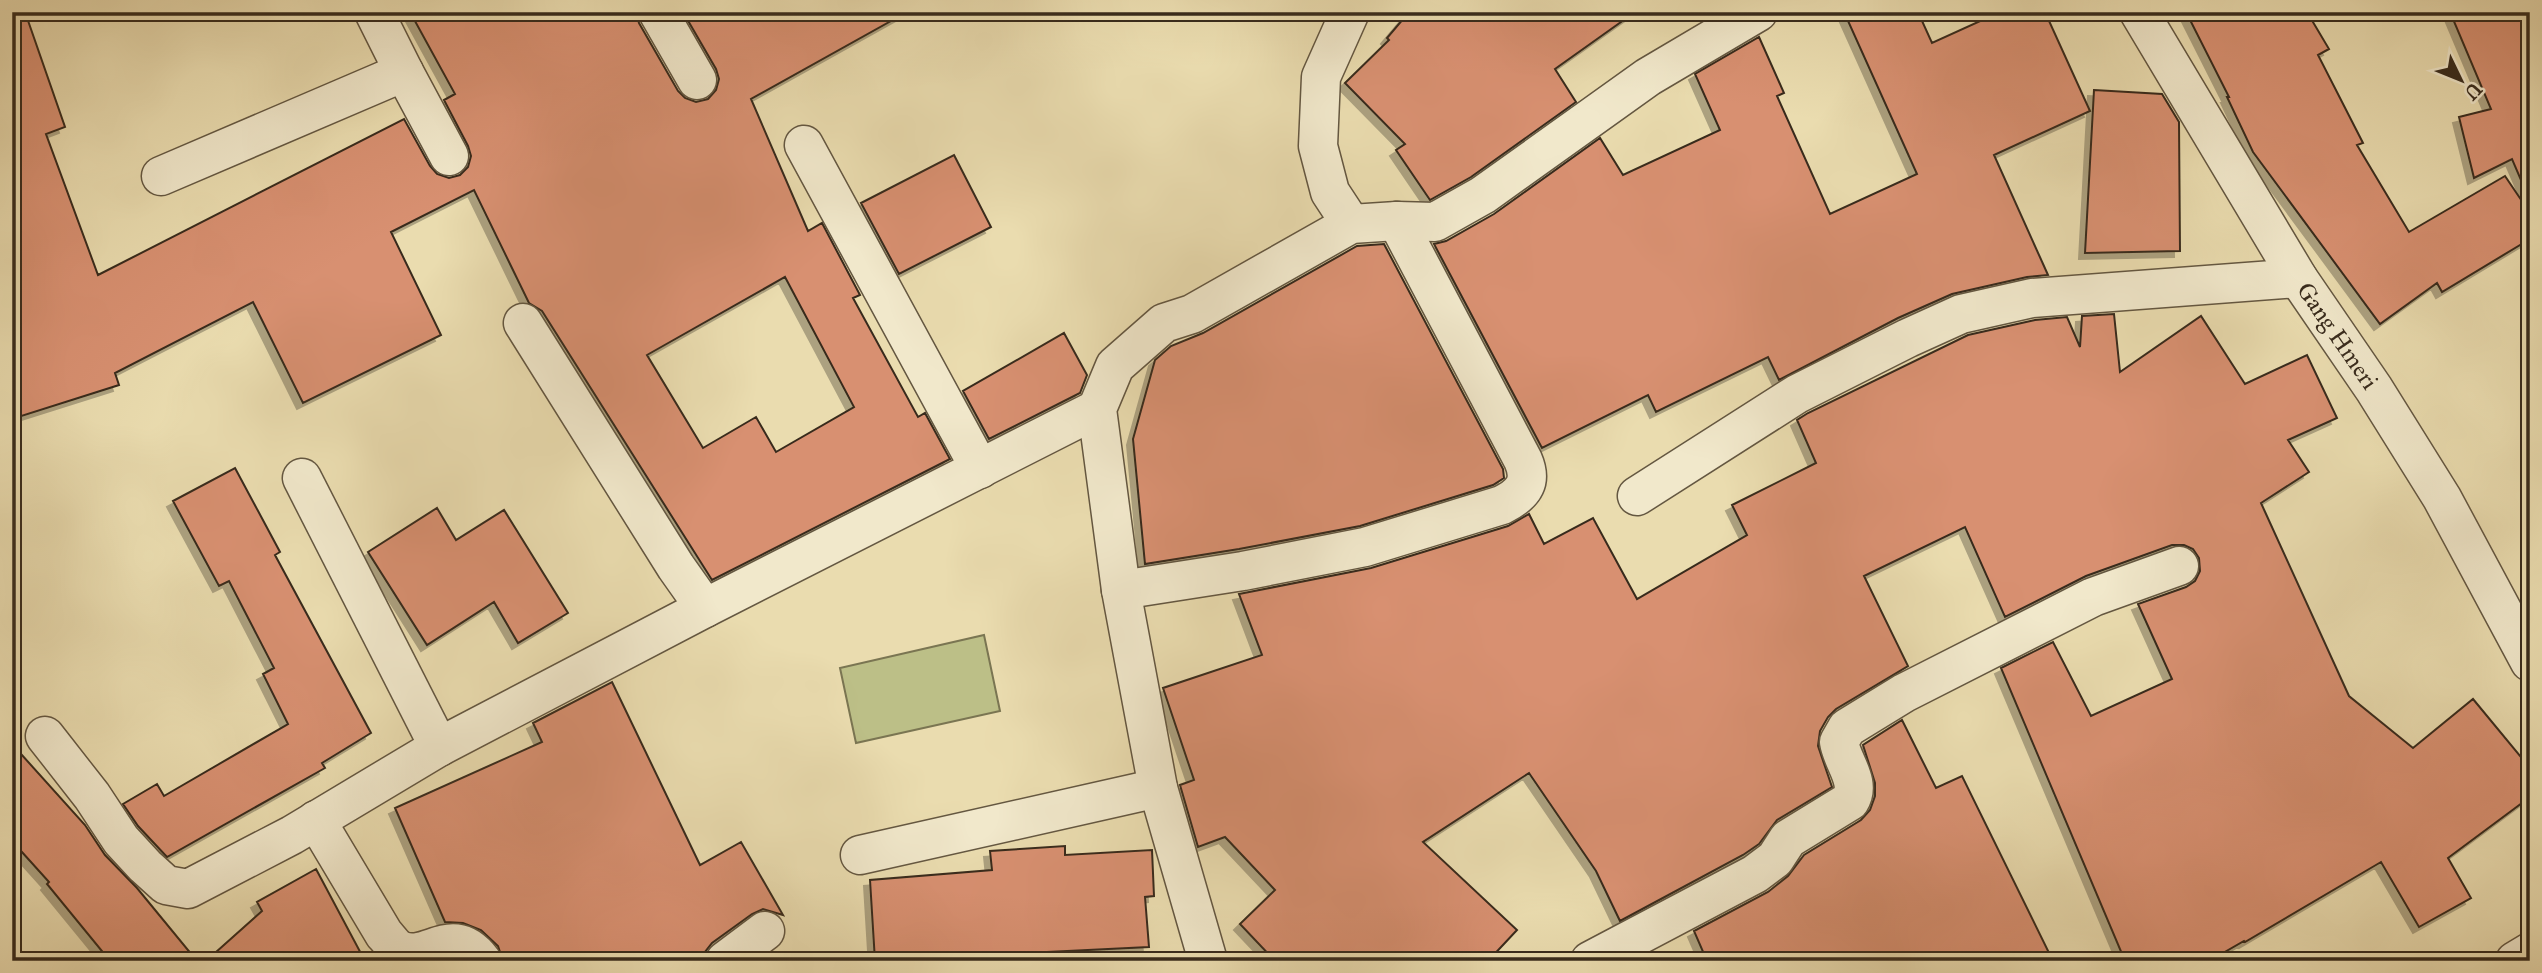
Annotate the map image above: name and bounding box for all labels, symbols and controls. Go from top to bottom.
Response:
north arrow [2426,46,2496,116]
text: U [2459,78,2487,105]
street label: Gang Hmeri [2290,276,2385,396]

